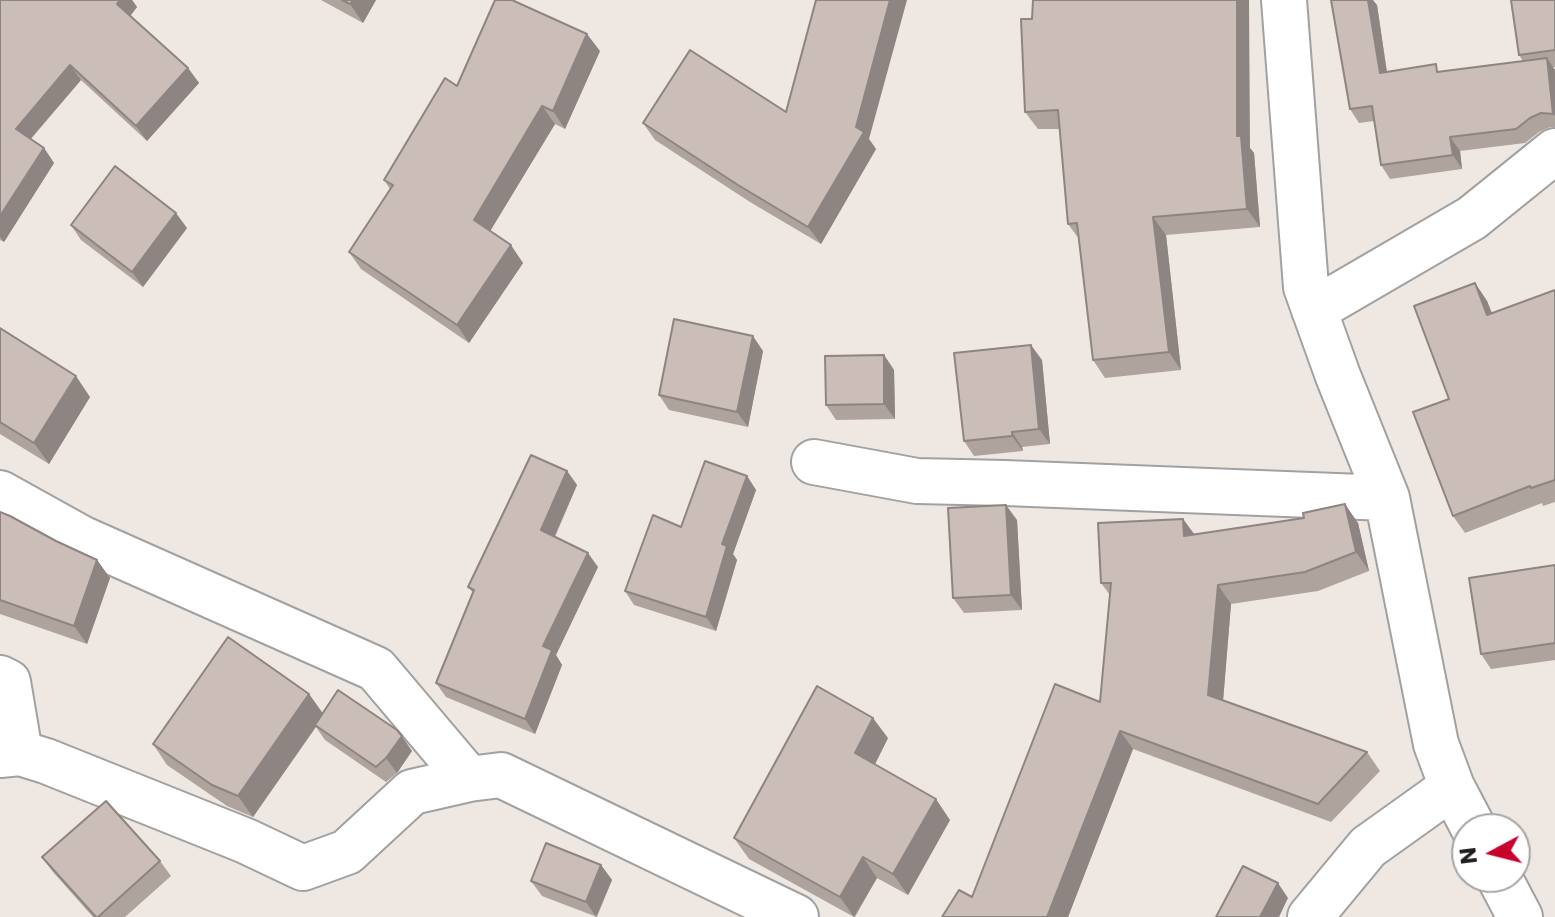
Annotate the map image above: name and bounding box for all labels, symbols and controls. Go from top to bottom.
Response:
north arrow [1451,813,1531,893]
text: N [1452,846,1485,866]

